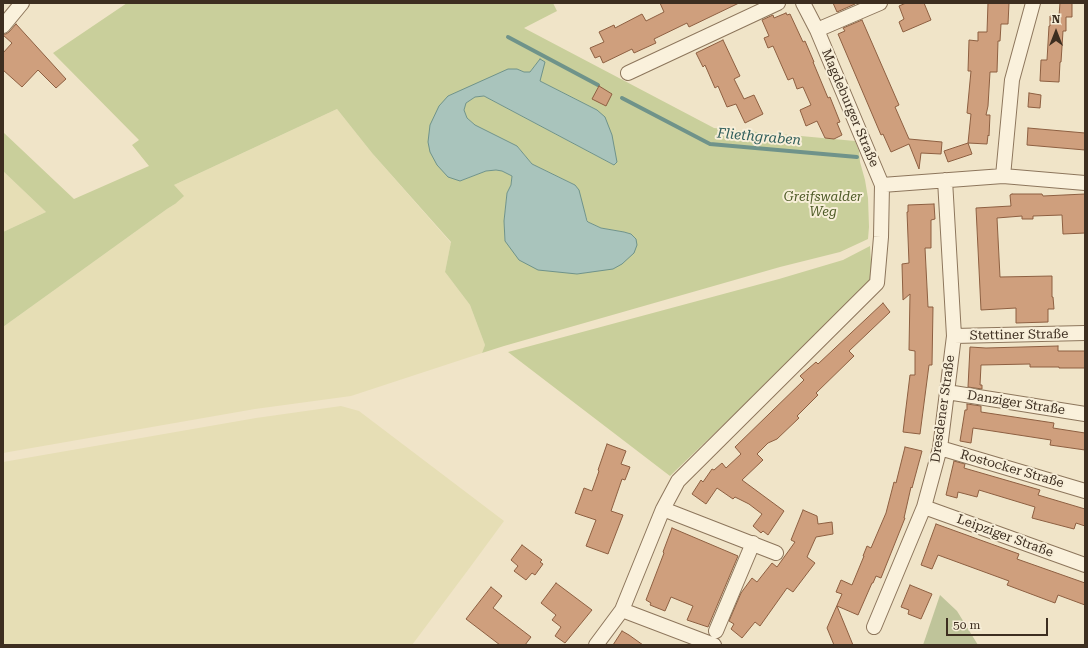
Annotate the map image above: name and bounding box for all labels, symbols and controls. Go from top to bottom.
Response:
north arrow [1036,12,1076,52]
text: N [1052,13,1060,26]
street label: Magdeburger Straße [818,47,882,169]
water label: Fliethgraben [716,125,802,149]
park label: Greifswalder Weg [784,189,862,220]
street label: Stettiner Straße [970,326,1068,344]
street label: Dresdener Straße [928,354,958,464]
street label: Danziger Straße [966,388,1066,418]
street label: Rostocker Straße [958,447,1066,491]
street label: Leipziger Straße [955,511,1055,561]
scale bar [948,610,1050,636]
text: 50 m [953,618,980,632]

